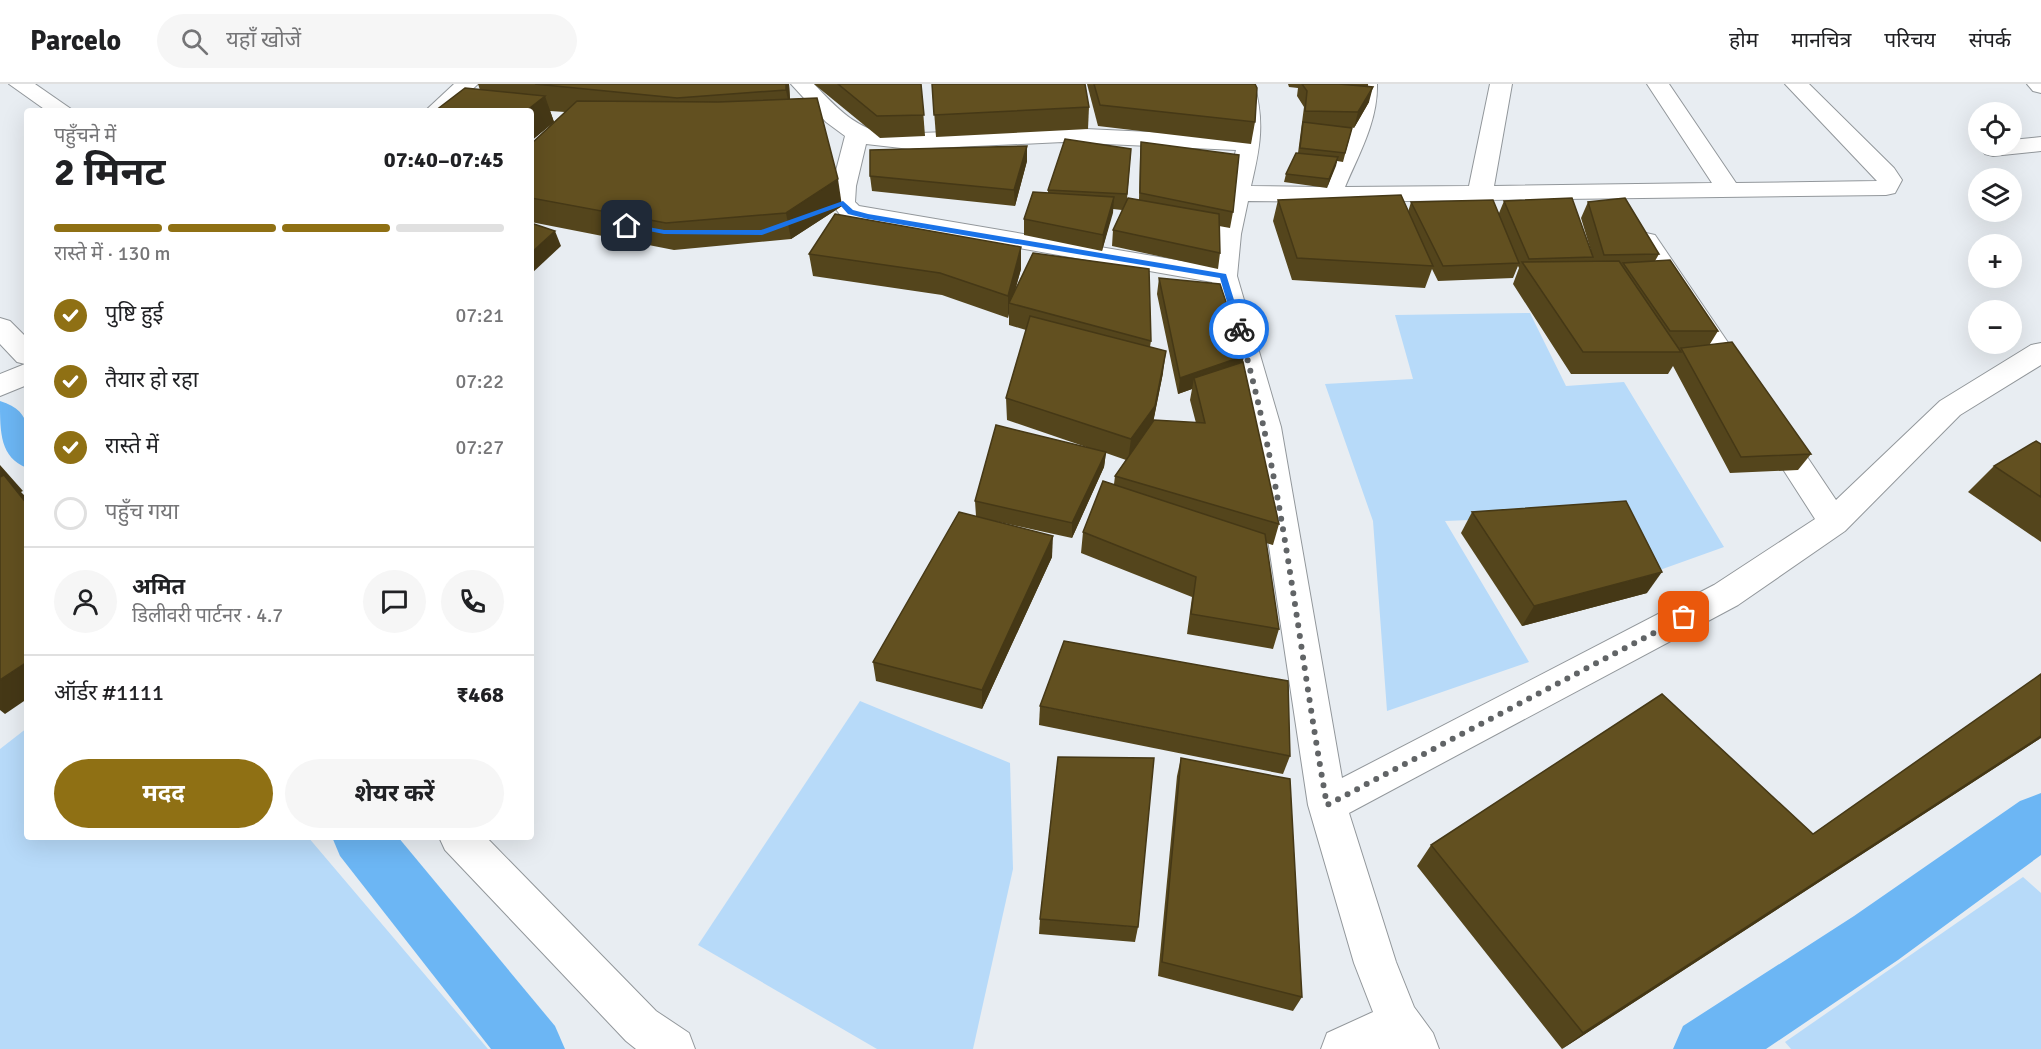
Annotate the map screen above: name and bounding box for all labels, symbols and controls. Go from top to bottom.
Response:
search box [157,14,577,68]
text: Parcelo [30,24,121,58]
icon: search [178,25,211,58]
text: यहाँ खोजें [226,26,301,53]
text: होम [1729,27,1758,53]
text: मानचित्र [1791,27,1851,53]
text: परिचय [1884,27,1936,53]
text: संपर्क [1969,27,2011,53]
map controls [1968,102,2022,354]
button: locate [1968,102,2022,156]
text: पहुँचने में [54,123,116,148]
text: 07:40–07:45 [384,146,504,173]
text: 2 मिनट [54,148,166,196]
button: layers [1968,168,2022,222]
pin [601,200,652,251]
icon: home [610,209,643,242]
button: + [1968,234,2022,288]
text: रास्ते में · 130 m [54,241,171,266]
icon: check [54,299,87,332]
courier [1209,299,1269,359]
text: पुष्टि हुई [105,300,163,327]
button: − [1968,300,2022,354]
text: 07:21 [455,303,504,328]
icon: bike [1223,313,1256,346]
icon: check [54,365,87,398]
text: तैयार हो रहा [105,366,198,393]
text: 07:22 [455,369,504,394]
icon: check [54,431,87,464]
text: रास्ते में [105,432,159,459]
text: 07:27 [455,435,504,460]
text: पहुँच गया [105,498,179,525]
button: person [54,570,117,633]
button: chat [363,570,426,633]
button: phone [441,570,504,633]
text: अमित [132,573,185,600]
pin [1658,591,1709,642]
icon: bag [1667,600,1700,633]
text: डिलीवरी पार्टनर · 4.7 [132,603,283,628]
text: ऑर्डर #1111 [54,679,164,706]
text: ₹468 [456,681,504,708]
button: मदद [54,759,273,828]
button: शेयर करें [285,759,504,828]

